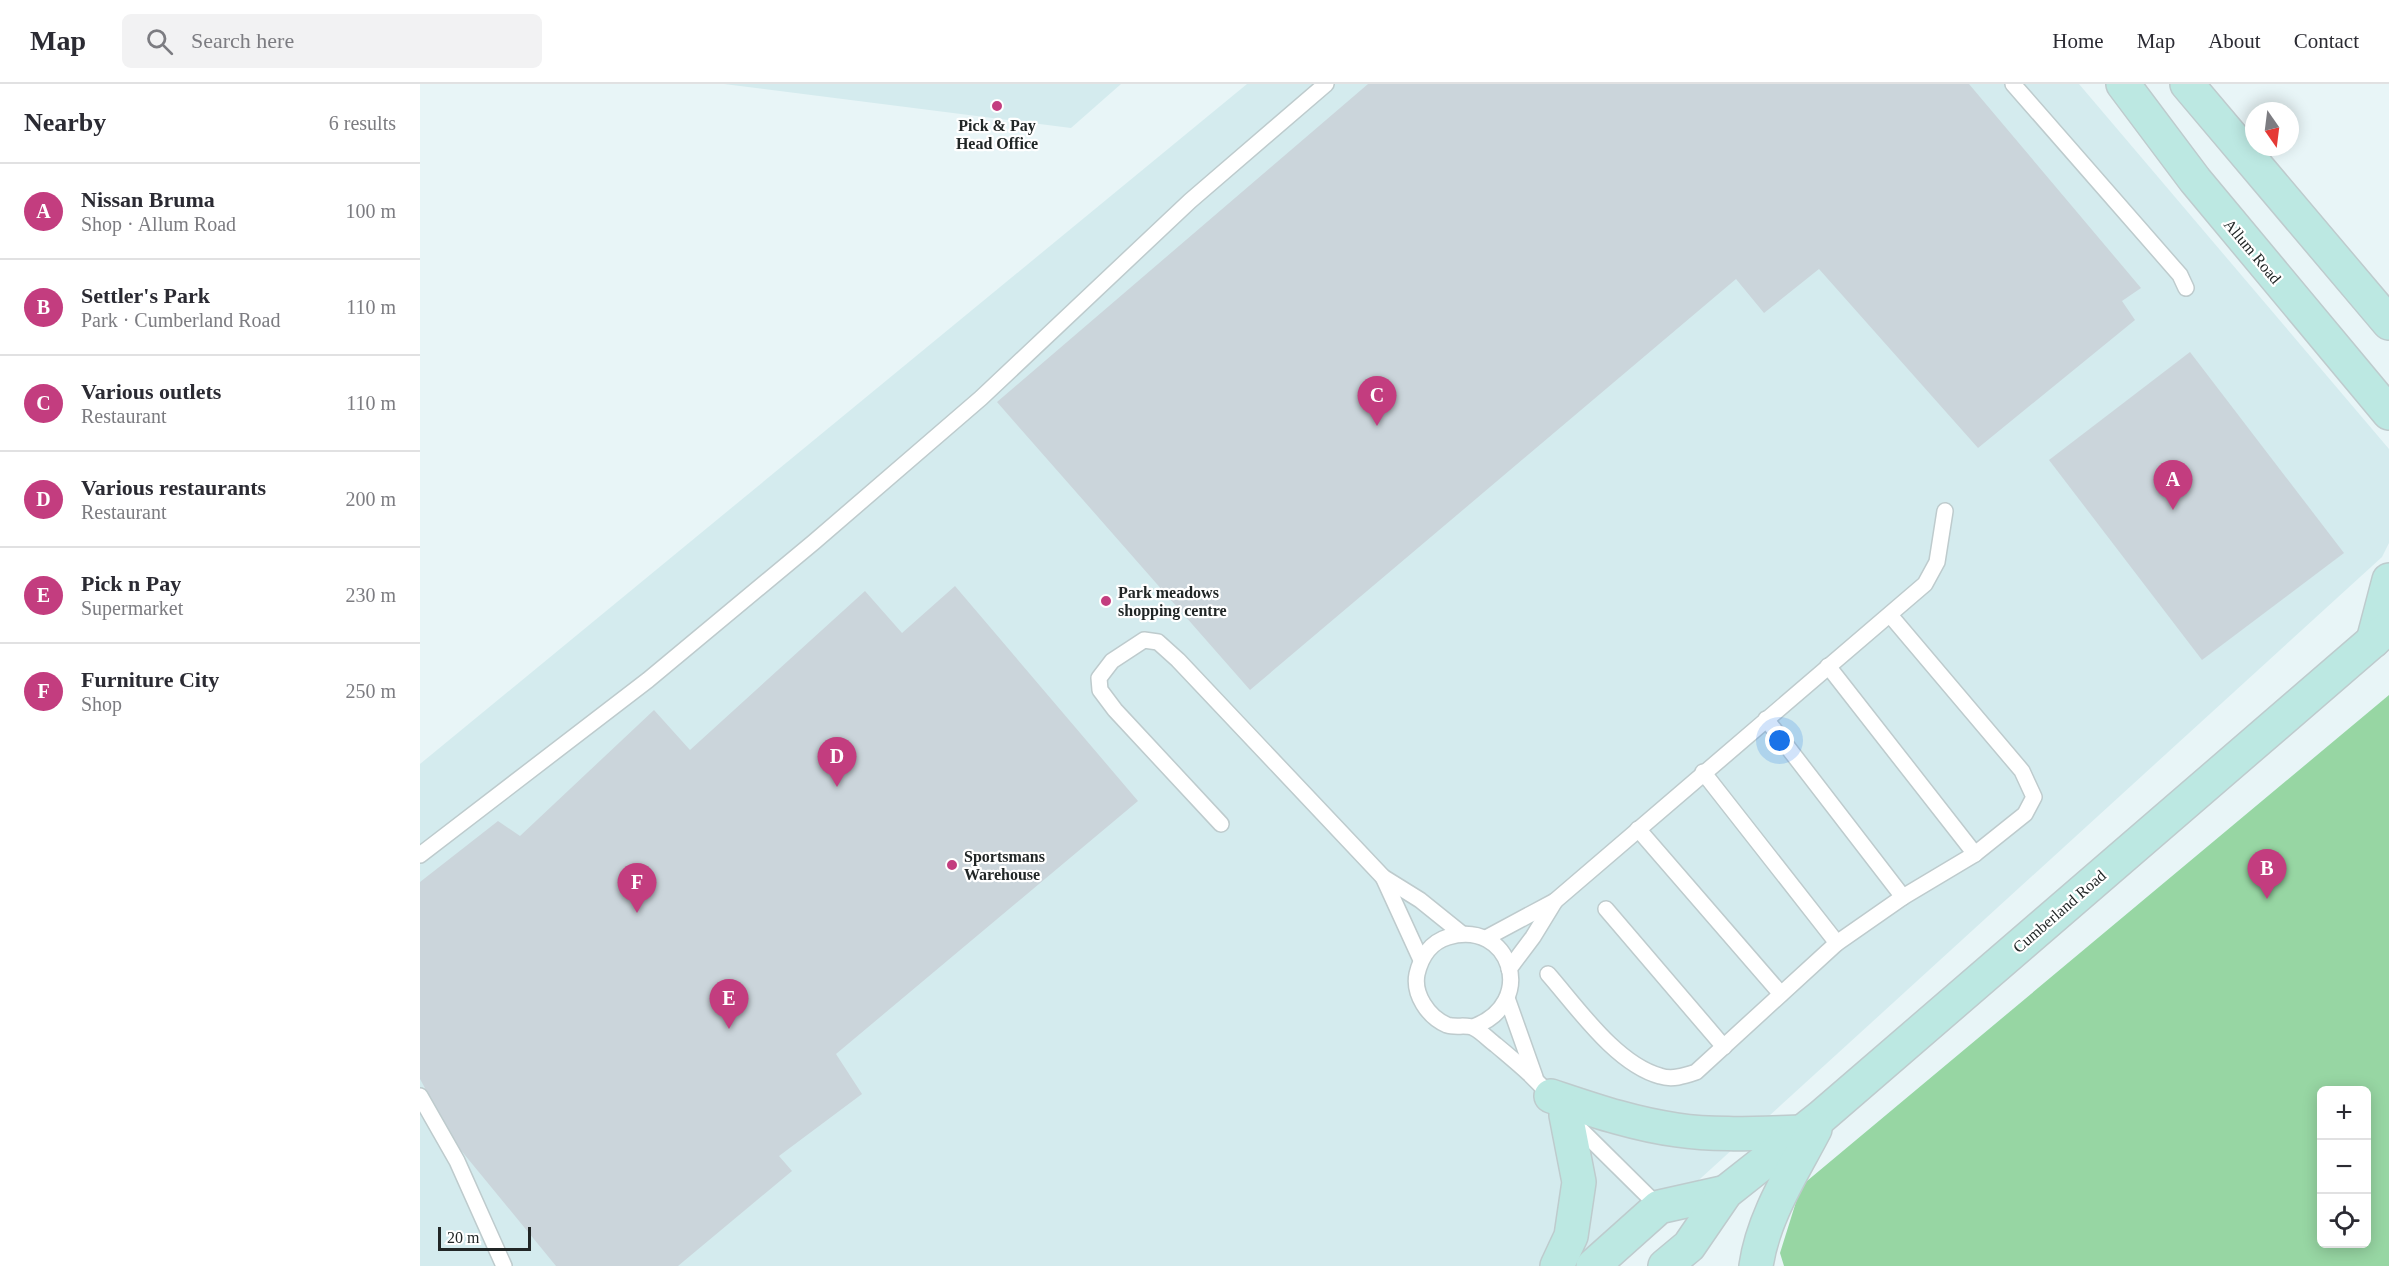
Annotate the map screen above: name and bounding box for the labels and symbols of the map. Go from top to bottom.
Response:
marker: Pick & Pay Head Office [990,99,1004,113]
north arrow [2245,102,2299,156]
place label: Pick & Pay Head Office [956,117,1038,152]
street label: Allum Road [2221,216,2284,287]
pin: C [1358,376,1396,426]
pin: A [2154,460,2192,510]
place label: Park meadows shopping centre [1118,584,1227,620]
marker: Park meadows shopping centre [1099,594,1113,608]
your location [1765,726,1794,755]
pin: D [818,738,856,787]
place label: Sportsmans Warehouse [964,848,1045,883]
pin: B [2248,850,2286,899]
marker: Sportsmans Warehouse [945,858,959,872]
pin: F [618,864,656,913]
street label: Cumberland Road [2010,867,2109,956]
pin: E [710,980,748,1029]
scale bar [438,1224,531,1252]

